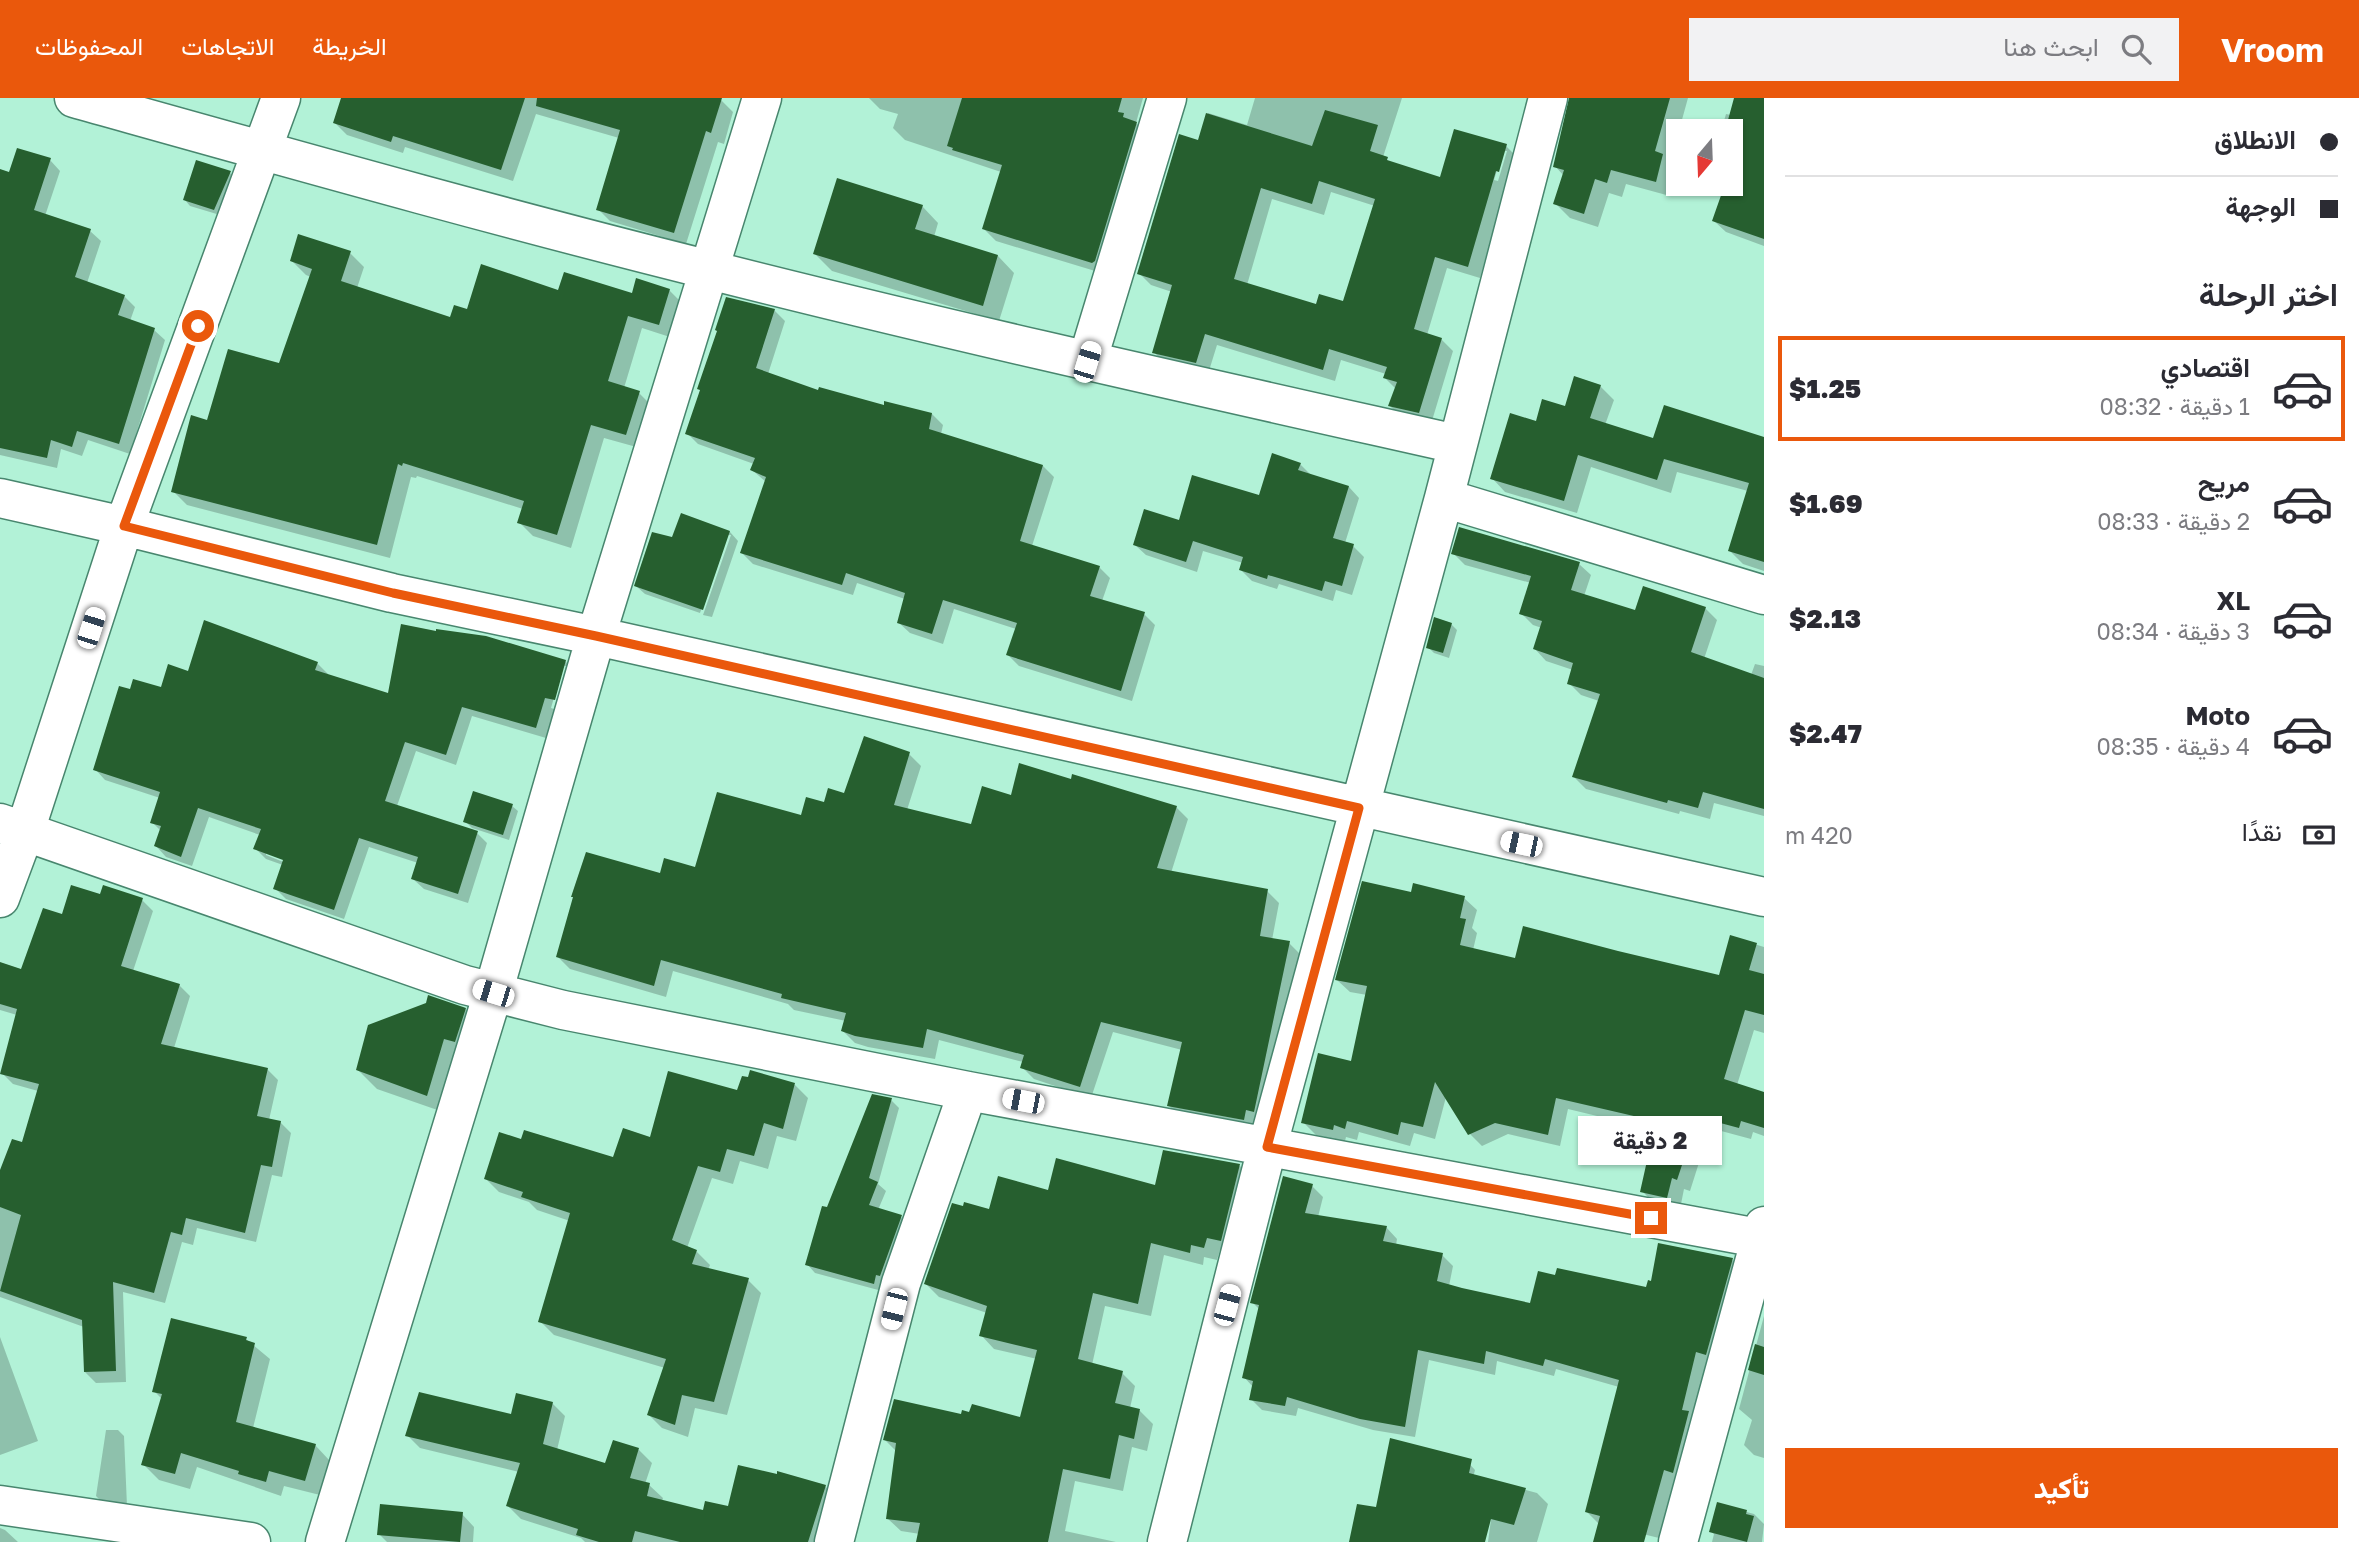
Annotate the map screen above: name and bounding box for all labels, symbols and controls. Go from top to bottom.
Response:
search box [1689,18,2179,81]
icon: search [2117,30,2155,68]
text: Vroom [2221,30,2324,69]
text: المحفوظات [35,31,143,60]
text: الاتجاهات [181,31,274,60]
text: الخريطة [312,31,387,60]
text: ابحث هنا [2003,31,2099,62]
north arrow [1666,119,1743,196]
map controls [1666,119,1743,196]
text: الانطلاق [2214,124,2296,155]
text: الوجهة [2225,191,2296,222]
text: اختر الرحلة [2199,275,2338,313]
route start [182,310,214,342]
car [1071,339,1104,385]
text: اقتصادي [2161,352,2250,383]
icon: car [2271,357,2334,420]
text: $1.25 [1789,373,1861,404]
text: 1 دقيقة · 08:32 [2099,392,2250,420]
text: مريح [2198,467,2250,498]
icon: car [2271,472,2334,535]
text: $1.69 [1789,488,1863,519]
text: 2 دقيقة · 08:33 [2097,507,2250,535]
text: XL [2216,585,2250,616]
icon: car [2271,587,2334,650]
text: $2.13 [1789,603,1861,634]
car [75,605,108,651]
text: 3 دقيقة · 08:34 [2096,617,2250,645]
text: Moto [2185,700,2250,731]
icon: car [2271,702,2334,765]
text: $2.47 [1789,718,1862,749]
text: 4 دقيقة · 08:35 [2097,732,2250,760]
text: نقدًا [2242,816,2282,847]
icon: cash [2300,816,2338,854]
text: 420 m [1785,821,1853,849]
car [1499,829,1544,859]
car [470,977,517,1009]
car [1001,1087,1046,1115]
callout: 2 دقيقة [1579,1116,1723,1166]
text: 2 دقيقة [1613,1126,1687,1154]
route end [1635,1202,1667,1234]
car [1212,1282,1243,1328]
car [879,1286,910,1332]
button: تأكيد [1785,1448,2338,1528]

